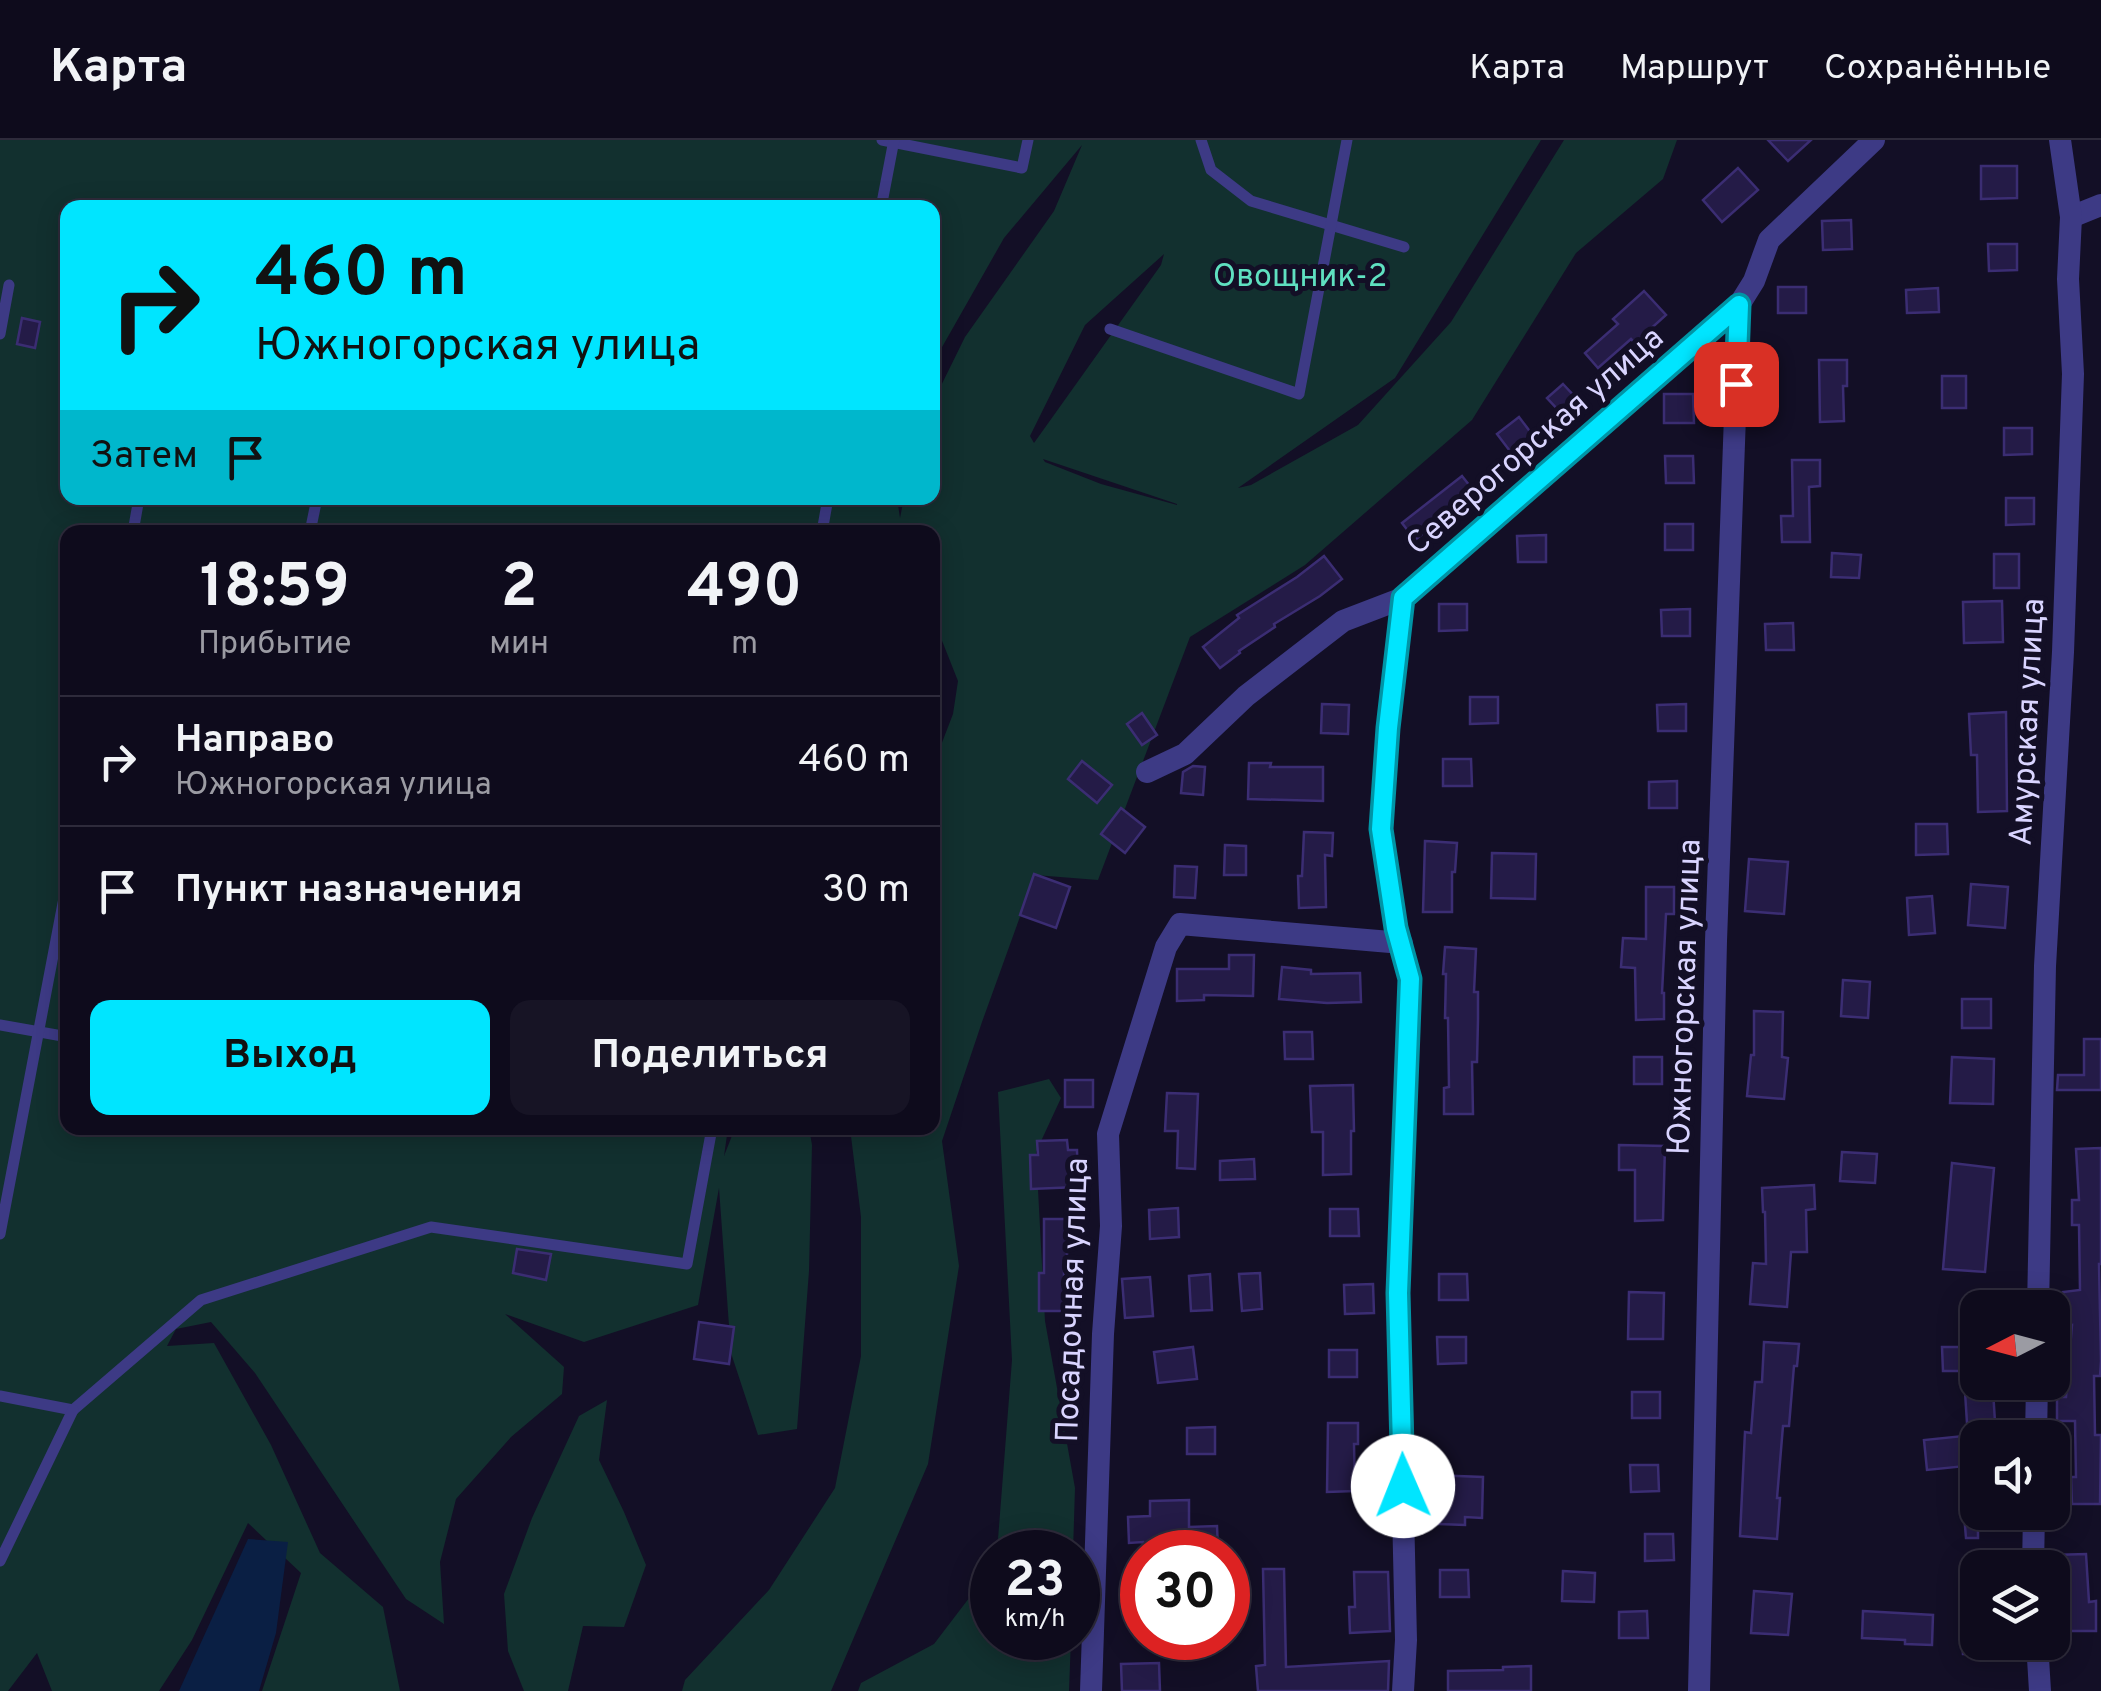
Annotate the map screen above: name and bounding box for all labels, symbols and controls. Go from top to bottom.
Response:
text: Карта [50,39,187,99]
text: Карта [1469,47,1565,91]
text: Маршрут [1620,47,1769,91]
text: Сохранённые [1824,47,2051,91]
text: 460 m [255,232,468,321]
icon: right [90,240,220,370]
park label: Овощник-2 [1213,258,1387,298]
text: Южногорская улица [255,319,700,376]
street label: Северогорская улица [1399,319,1673,565]
pin [1694,342,1779,427]
icon: arrive [1709,357,1764,412]
icon: arrive [218,430,273,485]
text: Затем [90,433,198,482]
text: 18:59 [200,552,350,628]
text: 2 [501,552,538,628]
text: 490 [687,552,802,628]
street label: Амурская улица [2003,597,2055,847]
text: Прибытие [198,625,351,665]
text: мин [489,625,549,665]
text: m [731,625,758,665]
text: Направо [175,717,335,766]
icon: right [90,734,145,789]
text: 460 m [798,737,910,786]
text: Южногорская улица [175,766,491,806]
street label: Южногорская улица [1660,838,1712,1156]
icon: arrive [90,864,145,919]
text: Пункт назначения [175,867,523,916]
text: 30 m [822,867,910,916]
button: Выход [90,1000,490,1115]
button: Поделиться [510,1000,910,1115]
street label: Посадочная улица [1049,1157,1099,1443]
north arrow [1960,1290,2070,1400]
map controls [1960,1290,2070,1660]
button: sound [1960,1420,2070,1530]
position arrow [1351,1434,1455,1538]
speed limit sign: 30 [1120,1530,1250,1660]
button: layers [1960,1550,2070,1660]
text: 23 [1005,1551,1065,1614]
text: km/h [1005,1604,1065,1636]

